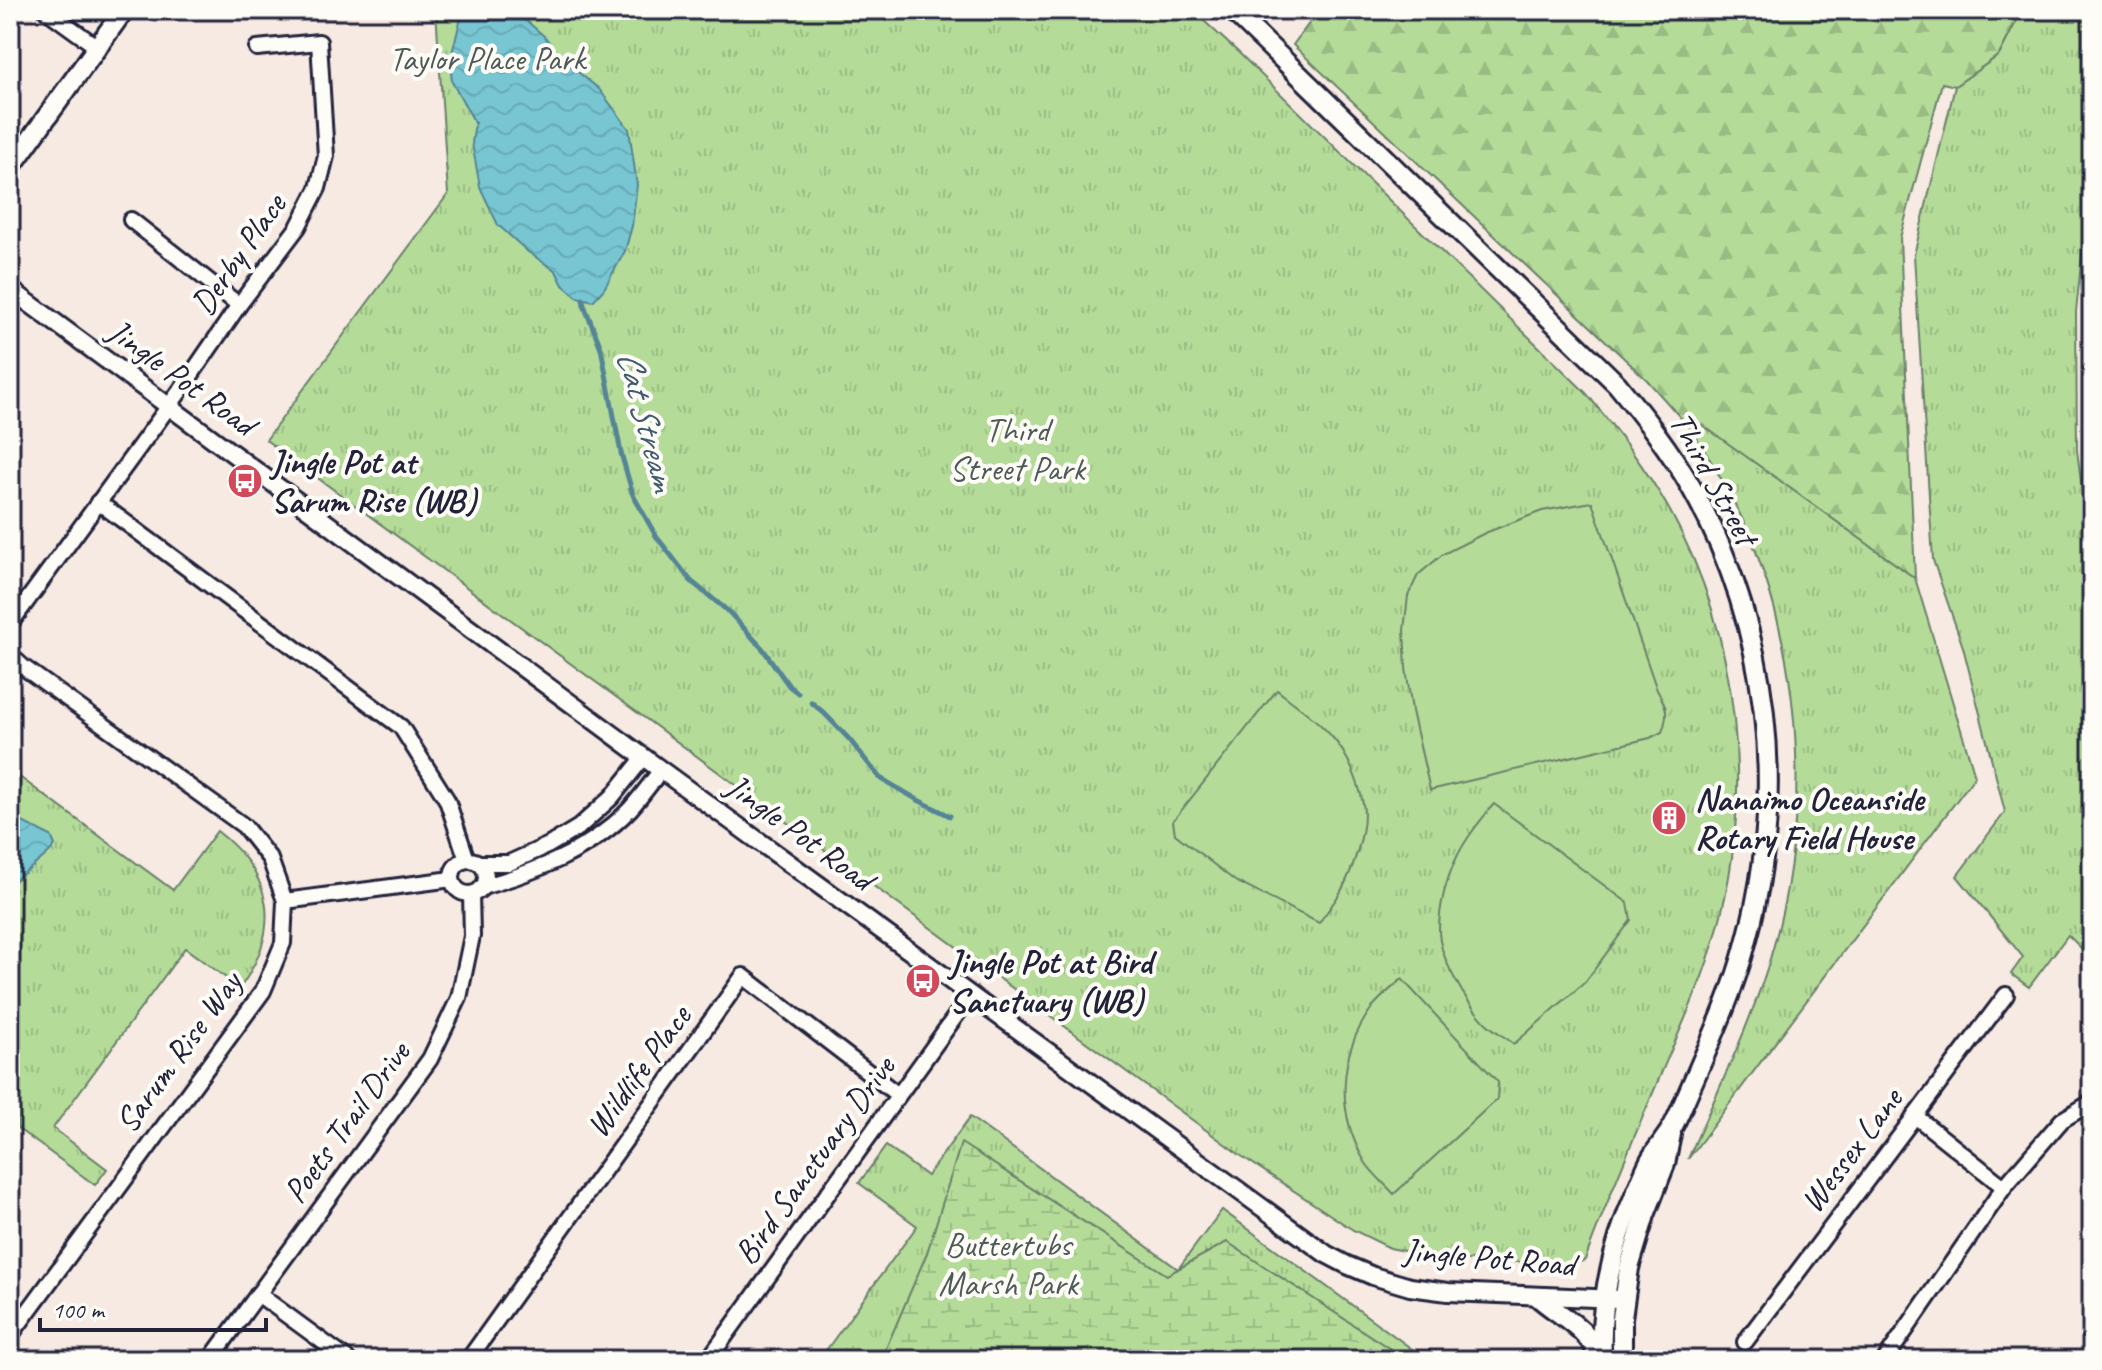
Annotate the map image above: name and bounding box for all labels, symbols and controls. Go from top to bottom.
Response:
park label: Taylor Place Park [389,37,587,80]
street label: Derby Place [181,184,296,323]
street label: Jingle Pot Road [98,308,269,448]
water label: Cat Stream [606,345,689,498]
street label: Third Street [1660,404,1770,556]
park label: Third Street Park [949,408,1087,490]
place label: Jingle Pot at Sarum Rise (WB) [269,440,479,522]
bus stop icon: Jingle Pot at Sarum Rise (WB) [226,462,264,500]
street label: Jingle Pot Road [716,763,887,903]
place label: Nanaimo Oceanside Rotary Field House [1695,777,1926,859]
building icon: Nanaimo Oceanside Rotary Field House [1650,799,1688,837]
place label: Jingle Pot at Bird Sanctuary (WB) [947,940,1157,1022]
street label: Sarum Rise Way [105,961,252,1141]
bus stop icon: Jingle Pot at Bird Sanctuary (WB) [904,962,942,1000]
street label: Wildlife Place [576,995,701,1145]
street label: Poets Trail Drive [273,1031,420,1211]
street label: Bird Sanctuary Drive [724,1046,905,1273]
street label: Wessex Lane [1790,1077,1914,1221]
park label: Buttertubs Marsh Park [938,1223,1080,1305]
street label: Jingle Pot Road [1400,1228,1582,1286]
scale bar [40,1282,266,1332]
text: 100 m [52,1295,106,1325]

